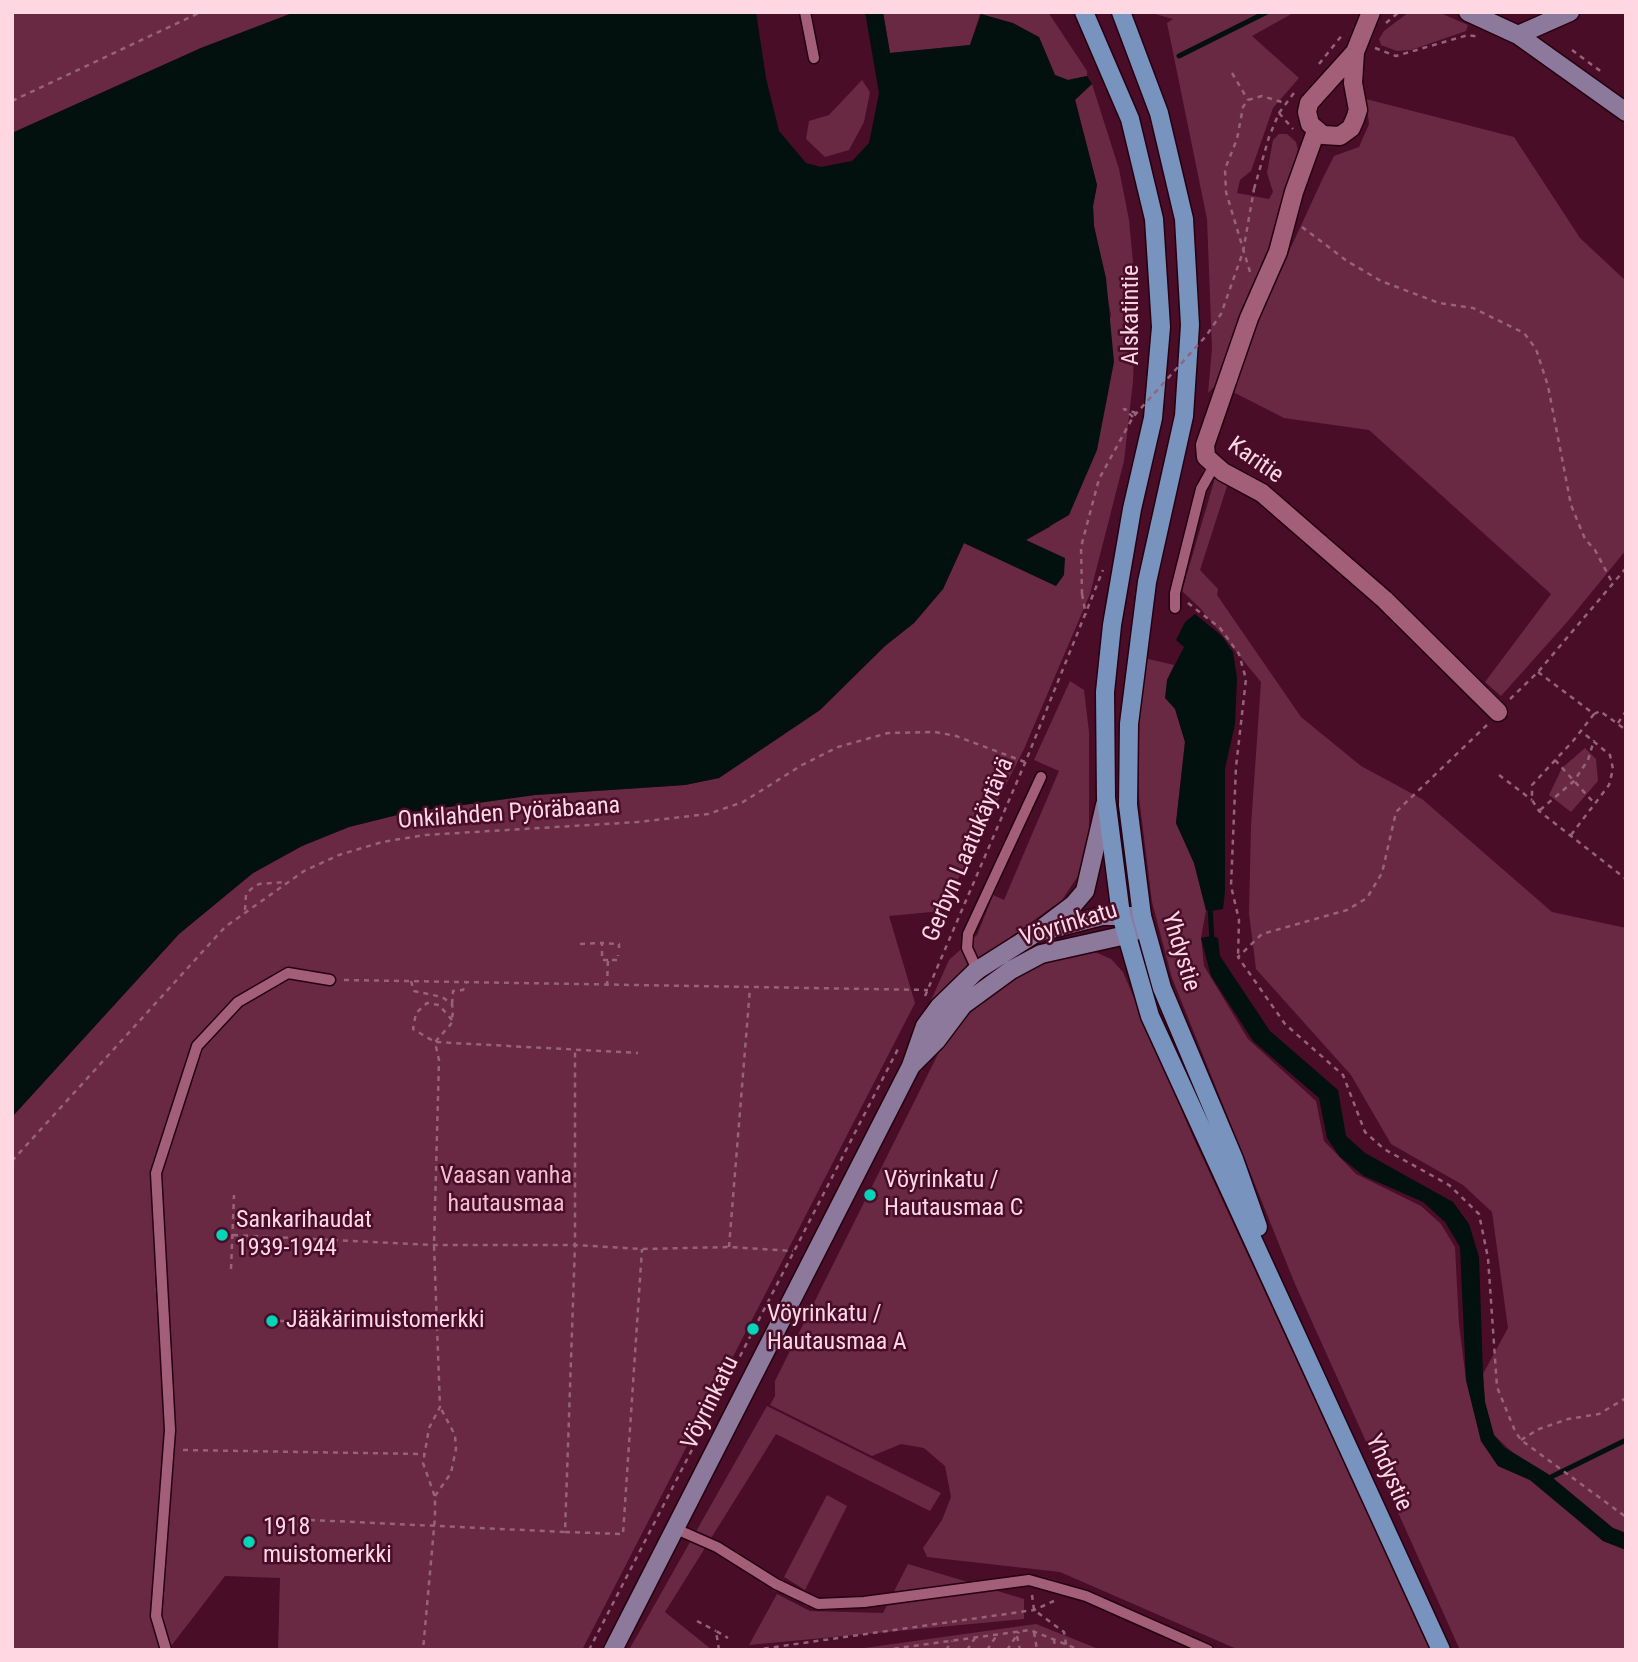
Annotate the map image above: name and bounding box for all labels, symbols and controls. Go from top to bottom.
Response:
street label: Alskatintie [1118,265,1146,365]
street label: Karitie [1222,432,1288,490]
street label: Gerbyn Laatukäytävä [917,754,1021,946]
street label: Onkilahden Pyöräbaana [397,792,621,836]
street label: Vöyrinkatu [1017,897,1121,953]
street label: Yhdystie [1154,909,1206,995]
park label: Vaasan vanha hautausmaa [440,1163,572,1219]
place label: Vöyrinkatu / Hautausmaa C [884,1167,1023,1223]
marker: Vöyrinkatu / Hautausmaa C [862,1187,878,1203]
place label: Sankarihaudat 1939-1944 [236,1207,372,1263]
marker: Sankarihaudat 1939-1944 [214,1227,230,1243]
place label: Vöyrinkatu / Hautausmaa A [767,1301,907,1357]
place label: Jääkärimuistomerkki [286,1307,485,1335]
marker: Jääkärimuistomerkki [264,1313,280,1329]
marker: Vöyrinkatu / Hautausmaa A [745,1321,761,1337]
street label: Vöyrinkatu [676,1352,746,1454]
street label: Yhdystie [1358,1430,1418,1516]
place label: 1918 muistomerkki [263,1514,392,1570]
marker: 1918 muistomerkki [241,1534,257,1550]

